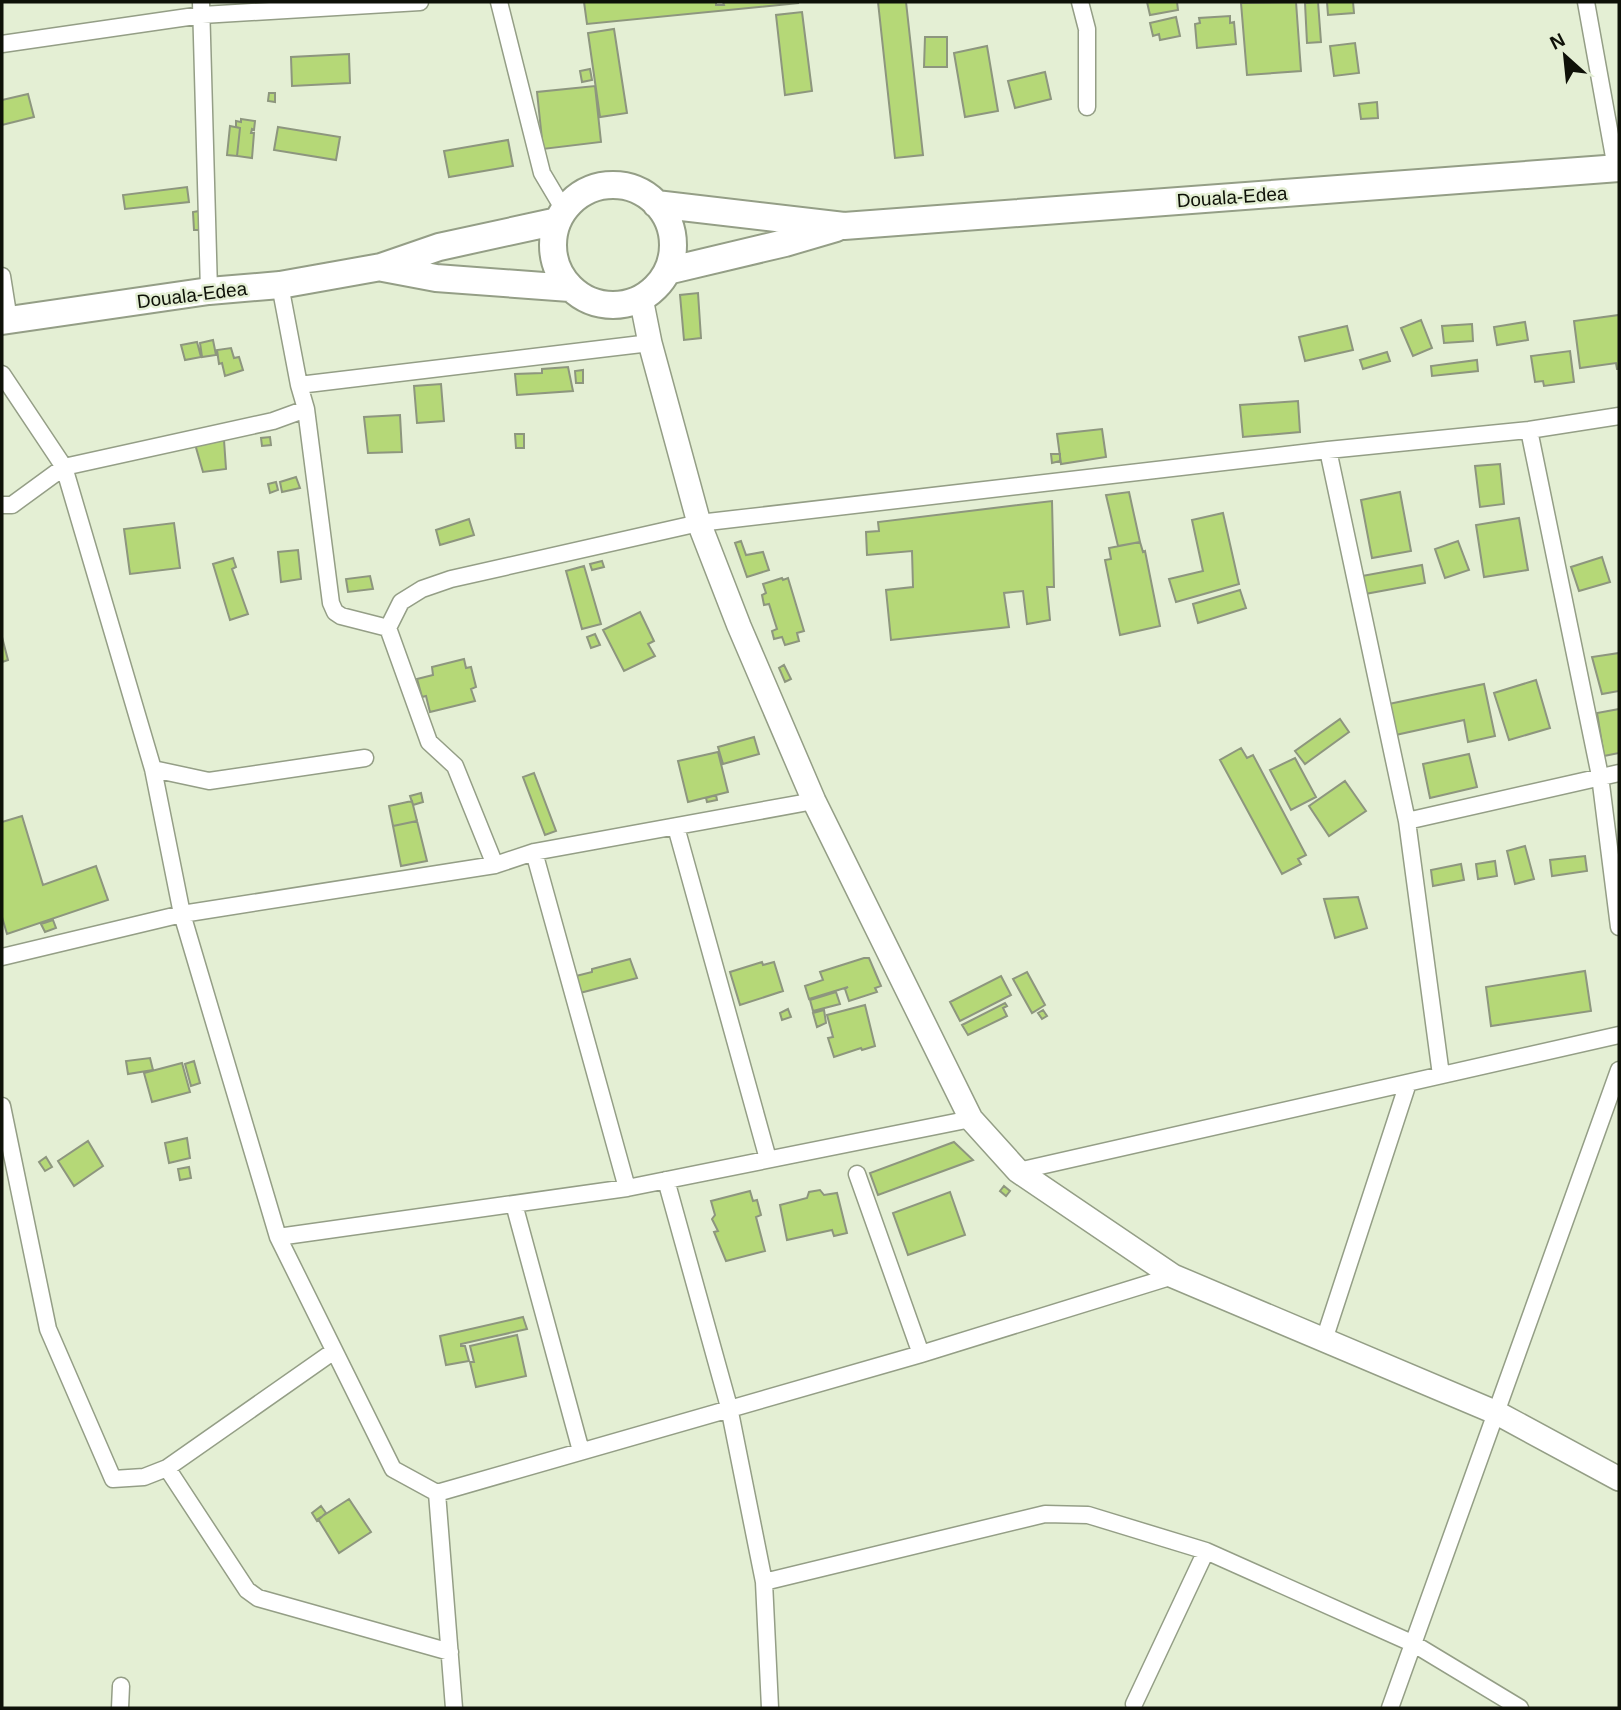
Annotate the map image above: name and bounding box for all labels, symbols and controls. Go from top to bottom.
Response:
north arrow [1530,21,1600,91]
text: N [1547,29,1568,54]
street label: Douala-Edea [1176,183,1288,211]
street label: Douala-Edea [136,278,249,312]

